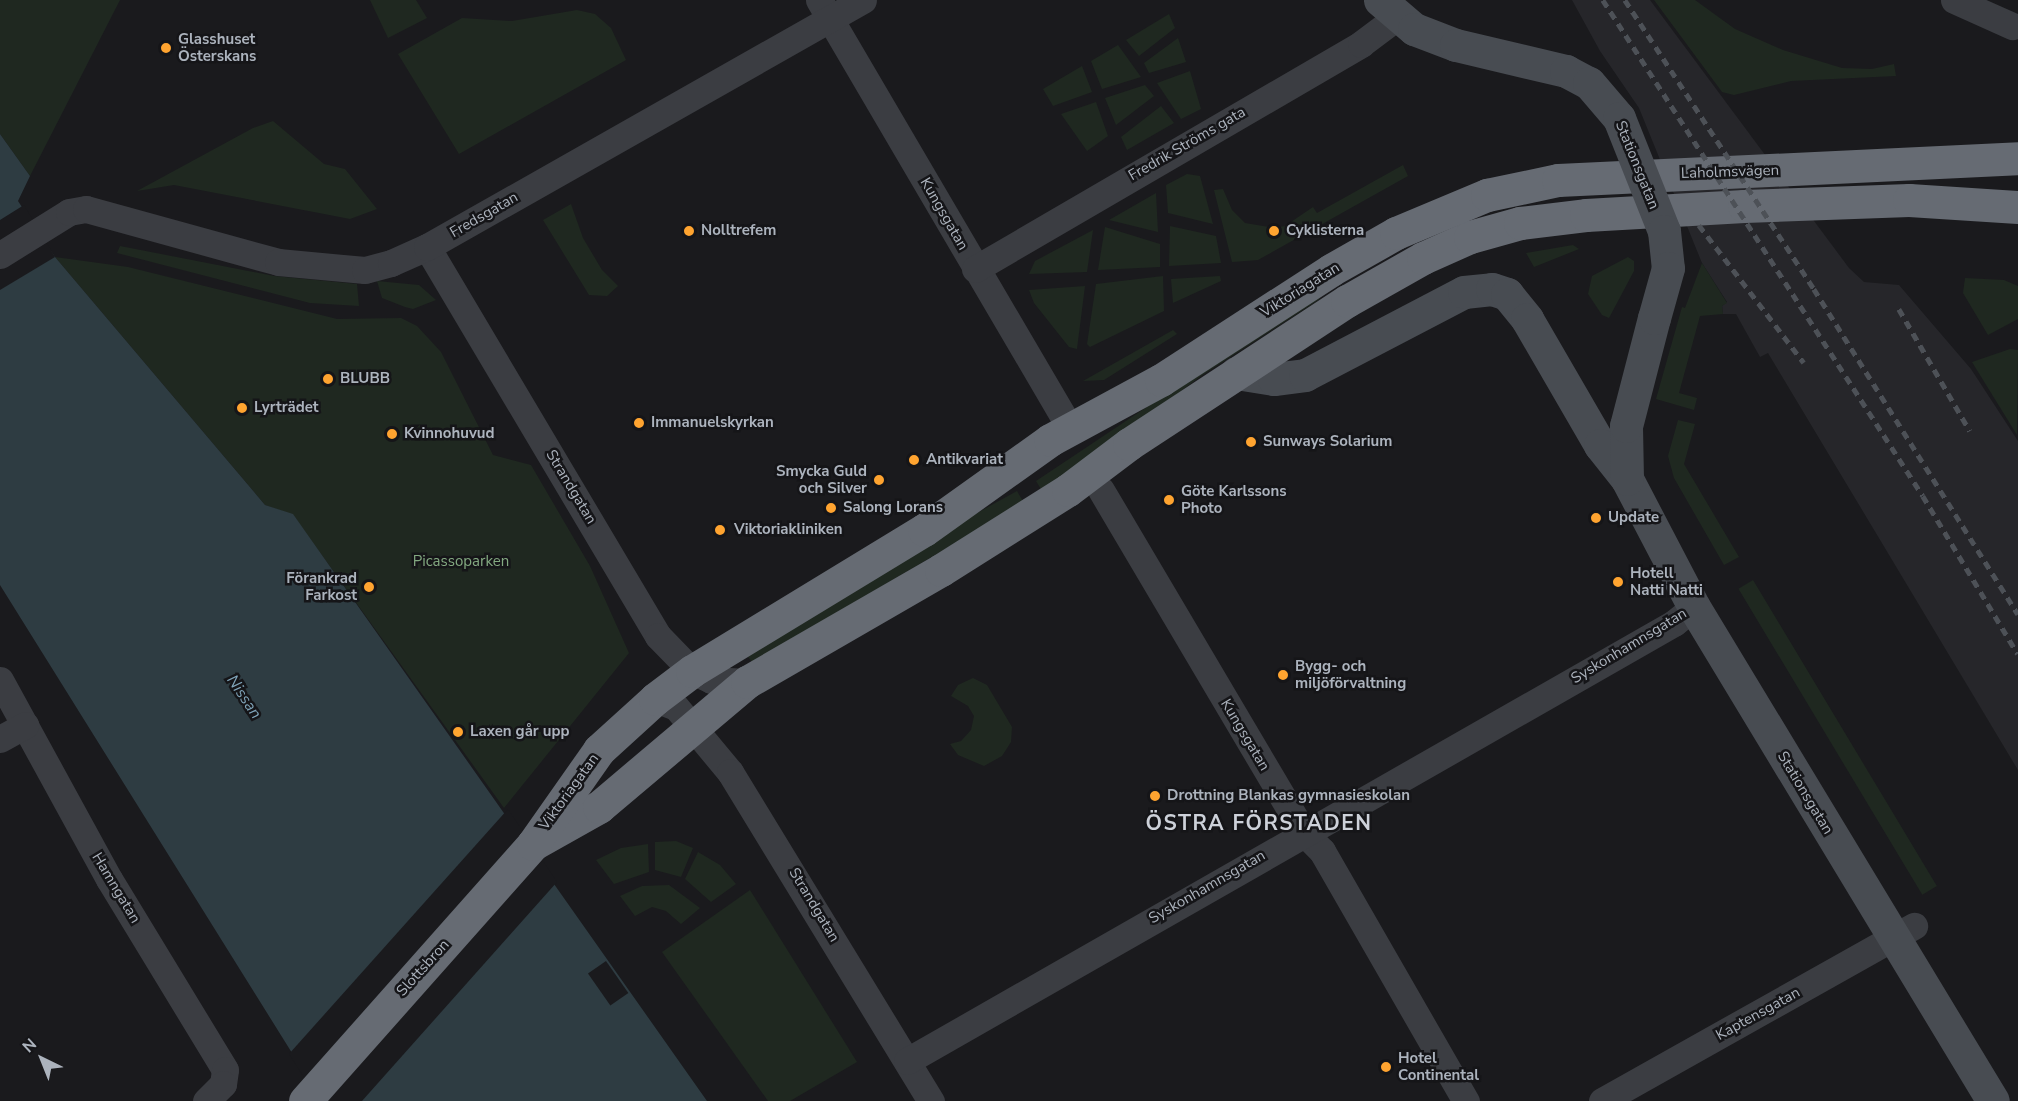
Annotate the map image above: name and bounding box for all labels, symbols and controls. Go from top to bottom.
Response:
place label: Glasshuset Österskans [178,30,256,65]
marker: Glasshuset Österskans [159,41,173,55]
street label: Fredrik Ströms gata [1125,103,1249,185]
street label: Stationsgatan [1611,118,1663,212]
street label: Laholmsvägen [1681,161,1779,183]
street label: Kungsgatan [916,175,972,253]
street label: Fredsgatan [447,188,521,242]
place label: Nolltrefem [701,222,776,240]
place label: Cyklisterna [1286,222,1364,240]
marker: Nolltrefem [682,224,696,238]
marker: Cyklisterna [1267,224,1281,238]
street label: Viktoriagatan [1257,259,1343,321]
place label: BLUBB [340,370,390,388]
marker: BLUBB [321,372,335,386]
place label: Lyrträdet [254,399,319,417]
marker: Lyrträdet [235,401,249,415]
place label: Immanuelskyrkan [651,414,774,432]
marker: Immanuelskyrkan [632,416,646,430]
place label: Kvinnohuvud [404,425,494,443]
marker: Kvinnohuvud [385,427,399,441]
place label: Sunways Solarium [1263,433,1392,451]
marker: Sunways Solarium [1244,435,1258,449]
street label: Strandgatan [542,447,600,527]
place label: Antikvariat [926,451,1003,469]
marker: Antikvariat [907,453,921,467]
place label: Smycka Guld och Silver [776,462,867,497]
marker: Smycka Guld och Silver [872,473,886,487]
place label: Göte Karlssons Photo [1181,482,1287,517]
marker: Göte Karlssons Photo [1162,493,1176,507]
place label: Salong Lorans [843,499,943,517]
marker: Salong Lorans [824,501,838,515]
place label: Update [1608,509,1659,527]
marker: Update [1589,511,1603,525]
marker: Viktoriakliniken [711,521,729,539]
place label: Viktoriakliniken [734,521,843,539]
park label: Picassoparken [413,553,509,571]
place label: Hotell Natti Natti [1630,564,1703,599]
place label: Förankrad Farkost [286,569,357,604]
marker: Hotell Natti Natti [1611,575,1625,589]
marker: Förankrad Farkost [362,580,376,594]
street label: Syskonhamnsgatan [1568,604,1690,688]
place label: Bygg- och miljöförvaltning [1295,657,1406,692]
marker: Bygg- och miljöförvaltning [1276,668,1290,682]
water label: Nissan [222,672,266,722]
street label: Kungsgatan [1217,696,1273,774]
place label: Laxen går upp [470,723,569,741]
marker: Laxen går upp [451,725,465,739]
street label: Stationsgatan [1773,748,1837,838]
street label: Viktoriagatan [535,750,603,834]
place label: Drottning Blankas gymnasieskolan [1167,787,1410,805]
marker: Drottning Blankas gymnasieskolan [1148,789,1162,803]
district label: ÖSTRA FÖRSTADEN [1146,810,1372,836]
street label: Syskonhamnsgatan [1146,846,1268,928]
street label: Hamngatan [88,849,144,927]
street label: Strandgatan [785,865,843,945]
street label: Slottsbron [393,936,453,1000]
street label: Kaptensgatan [1713,984,1803,1044]
north arrow [12,1029,72,1089]
text: N [18,1034,42,1058]
place label: Hotel Continental [1398,1049,1479,1084]
marker: Hotel Continental [1379,1060,1393,1074]

